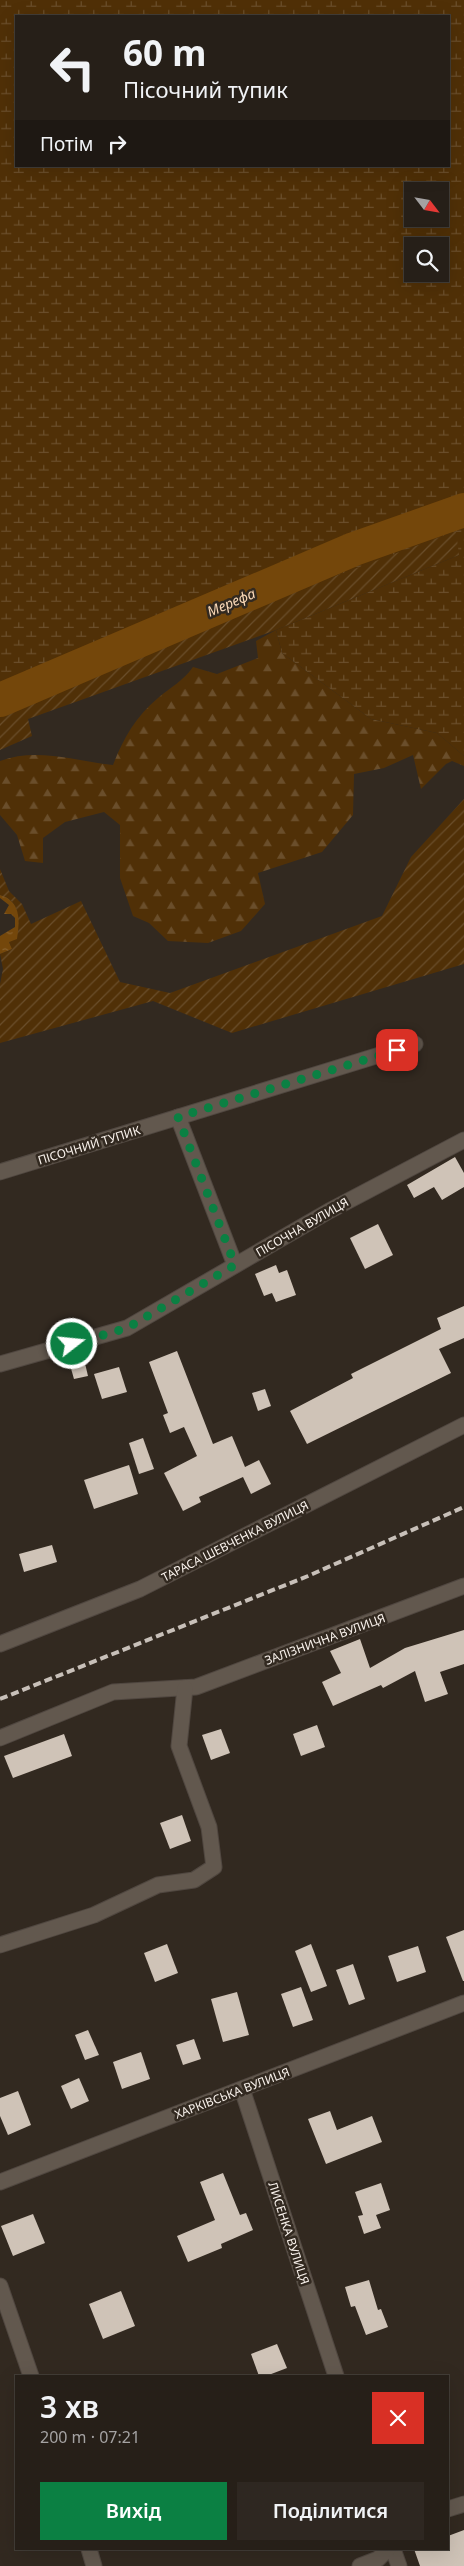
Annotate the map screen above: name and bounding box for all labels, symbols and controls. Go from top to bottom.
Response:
text: 60 m [123,29,206,76]
icon: left [40,35,105,100]
text: Пісочний тупик [123,74,288,104]
icon: right [103,130,131,158]
text: Потім [40,131,93,157]
north arrow [404,182,449,228]
map controls [404,182,449,282]
button: search [404,237,449,282]
water label: Мерефа [204,583,258,621]
pin [376,1029,418,1071]
icon: arrive [383,1036,411,1064]
street label: ПІСОЧНИЙ ТУПИК [36,1121,143,1169]
street label: ПІСОЧНА ВУЛИЦЯ [252,1193,352,1261]
position arrow [45,1317,97,1369]
street label: ТАРАСА ШЕВЧЕНКА ВУЛИЦЯ [159,1496,311,1586]
street label: ЗАЛІЗНИЧНА ВУЛИЦЯ [262,1609,388,1669]
street label: ХАРКІВСЬКА ВУЛИЦЯ [172,2063,292,2123]
street label: ЛИСЕНКА ВУЛИЦЯ [264,2179,314,2287]
text: 3 хв [40,2386,99,2427]
button: close [372,2392,424,2444]
text: 200 m · 07:21 [40,2426,140,2448]
button: Вихід [40,2482,227,2540]
button: Поділитися [237,2482,424,2540]

